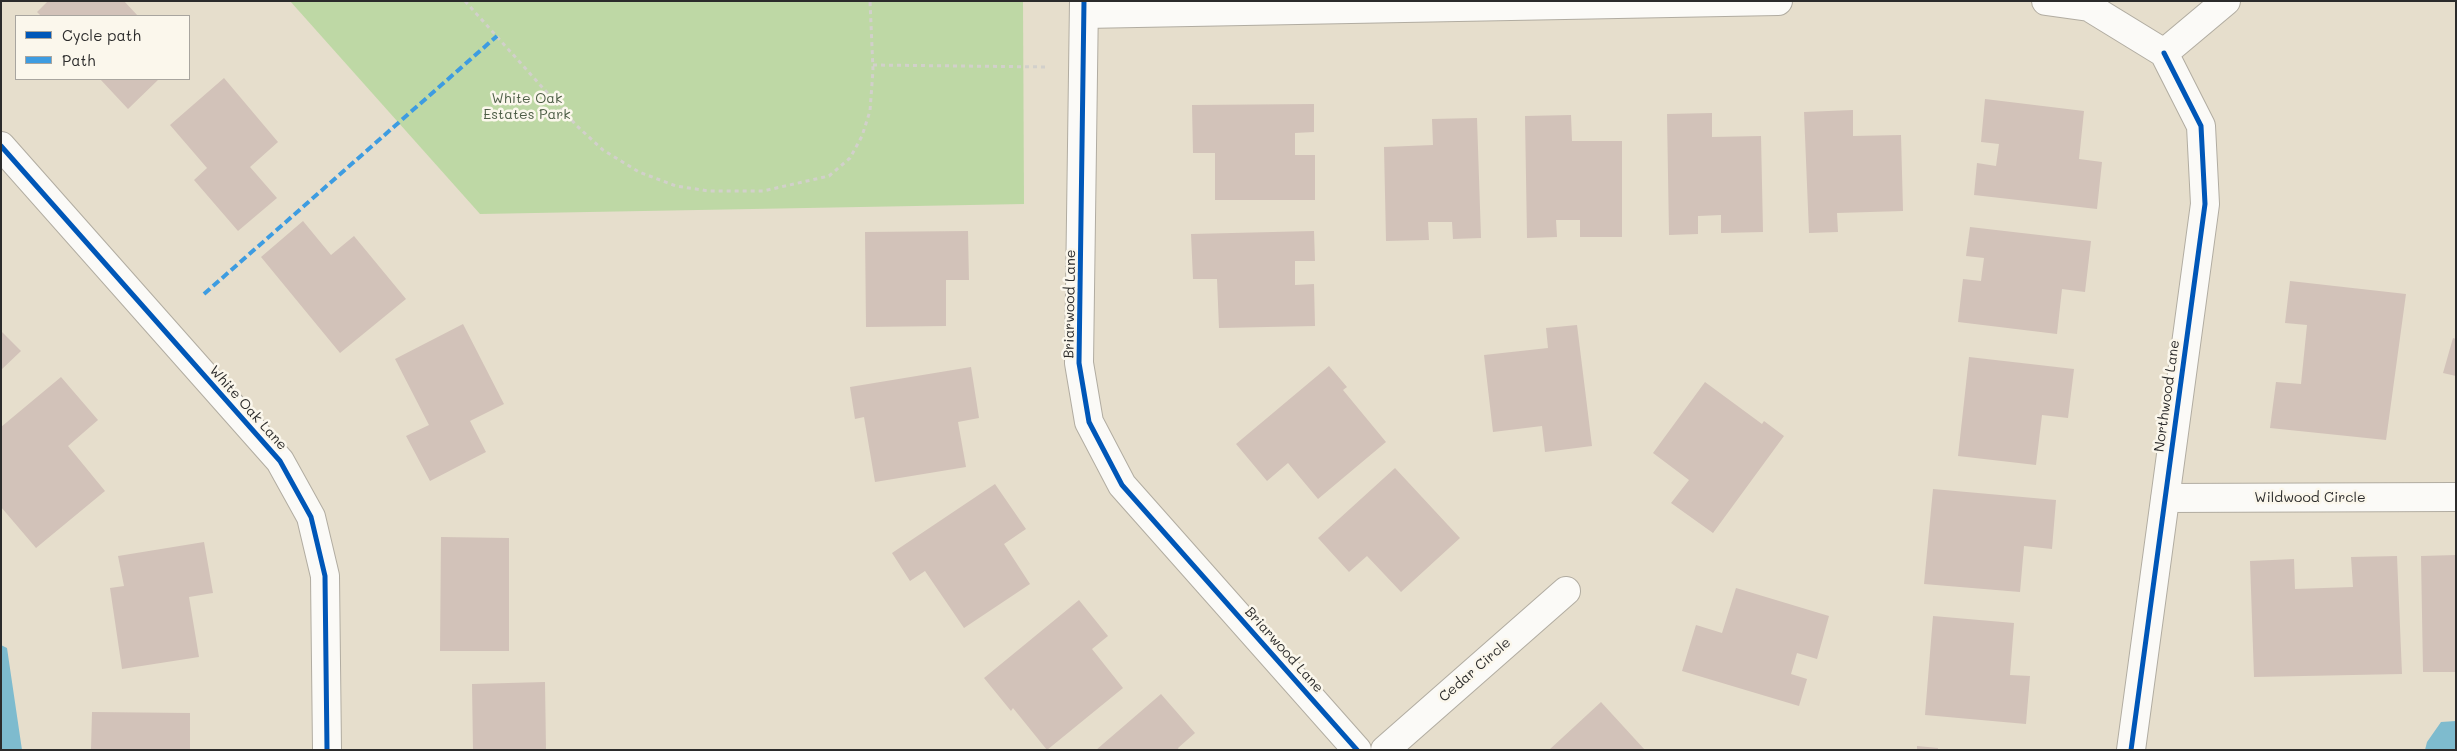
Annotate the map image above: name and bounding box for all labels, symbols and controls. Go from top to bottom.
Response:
legend [15,15,190,80]
text: Cycle path [62,25,141,45]
text: Path [62,50,96,70]
park label: White Oak Estates Park [483,91,571,124]
street label: Briarwood Lane [1061,249,1079,359]
street label: Northwood Lane [2151,339,2183,453]
street label: White Oak Lane [206,362,290,454]
street label: Wildwood Circle [2254,490,2366,506]
street label: Briarwood Lane [1241,604,1327,696]
street label: Cedar Circle [1436,634,1514,706]

